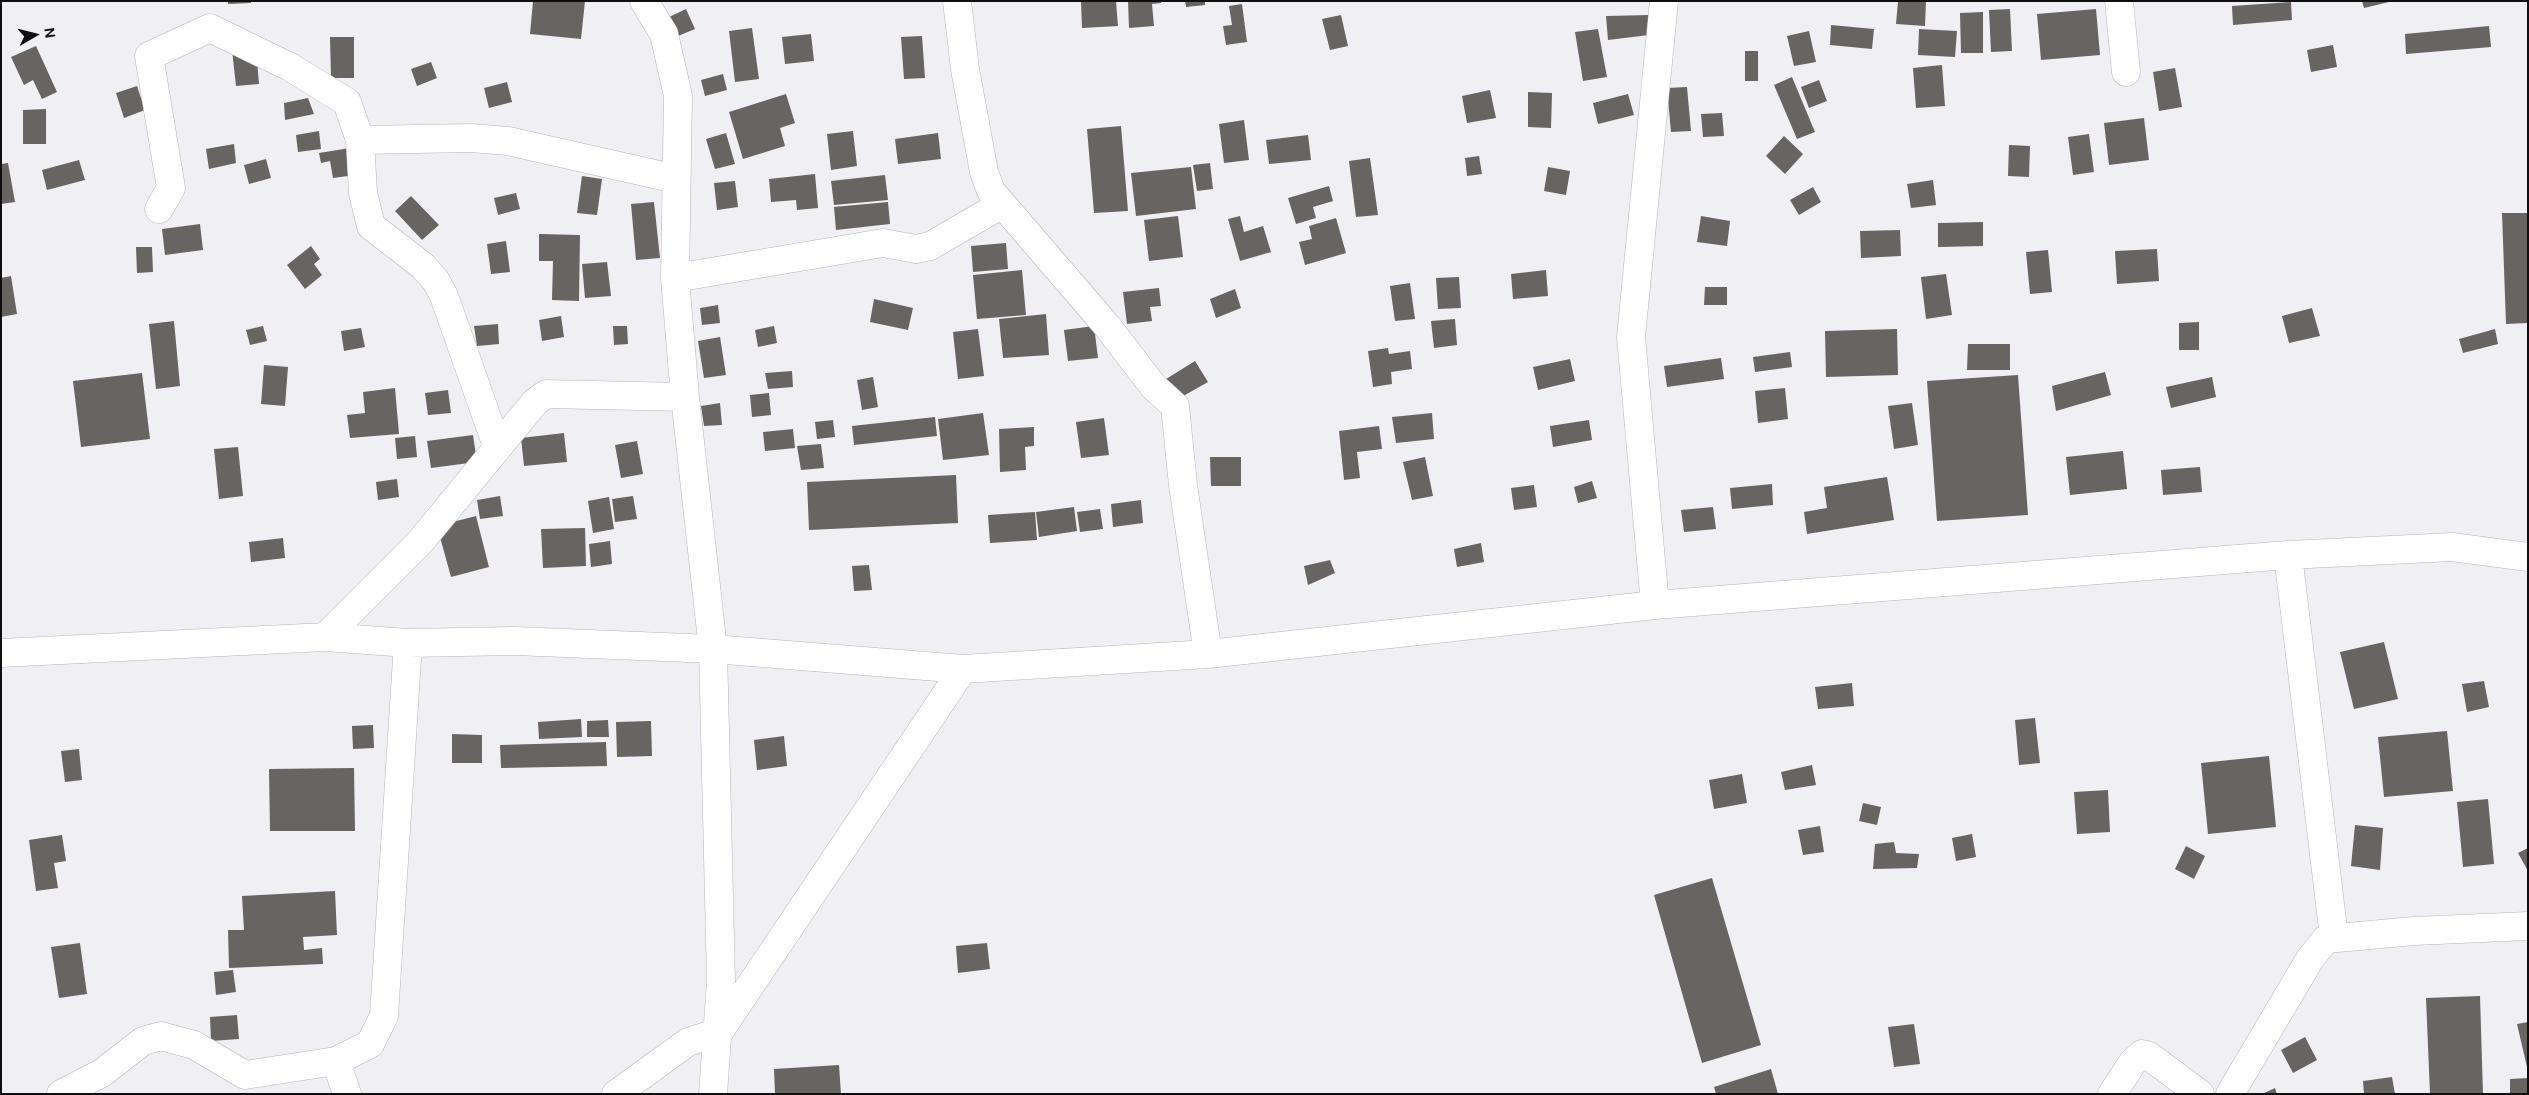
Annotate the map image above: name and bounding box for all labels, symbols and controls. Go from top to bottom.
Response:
north arrow [10,10,60,60]
text: N [40,27,59,39]

